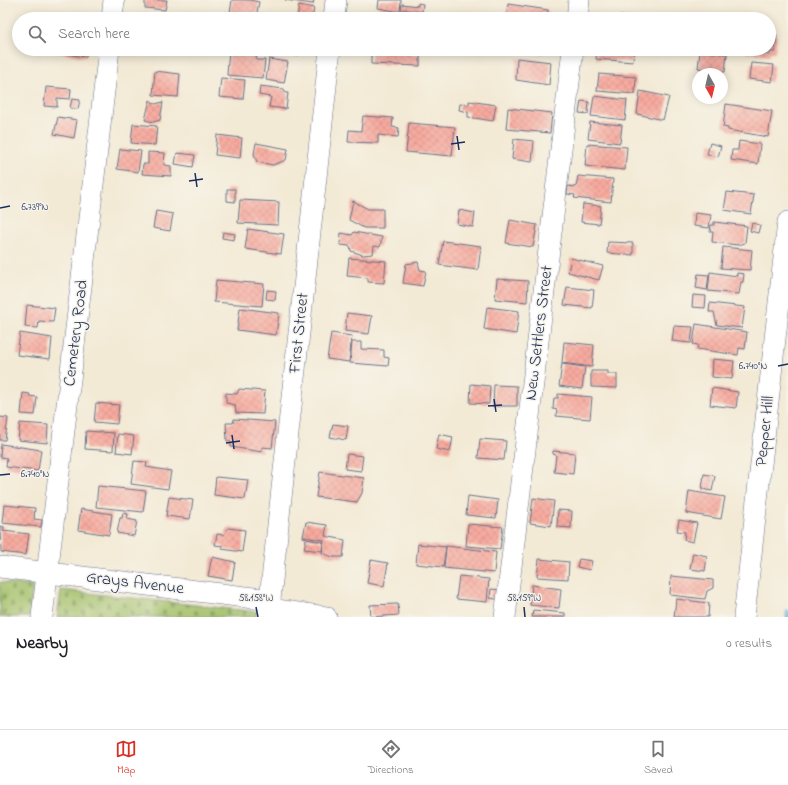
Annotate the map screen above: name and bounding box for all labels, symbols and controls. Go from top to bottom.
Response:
search box [12,12,776,56]
icon: search [26,23,48,45]
text: Search here [58,23,130,45]
north arrow [692,68,728,104]
text: 6.739°N [21,200,49,215]
street label: New Settlers Street [518,264,560,402]
street label: Cemetery Road [57,278,96,388]
street label: First Street [282,291,316,375]
text: 6.740°N [739,359,767,374]
street label: Pepper Hill [749,394,781,467]
text: 6.740°N [21,467,49,482]
street label: Grays Avenue [85,565,186,602]
text: 58.158°W [239,591,274,606]
text: 58.159°W [507,591,541,606]
text: Nearby [16,631,68,656]
text: 0 results [726,634,772,653]
tab: Map [115,738,137,778]
tab: Directions [368,738,414,778]
tab: Saved [644,738,673,778]

